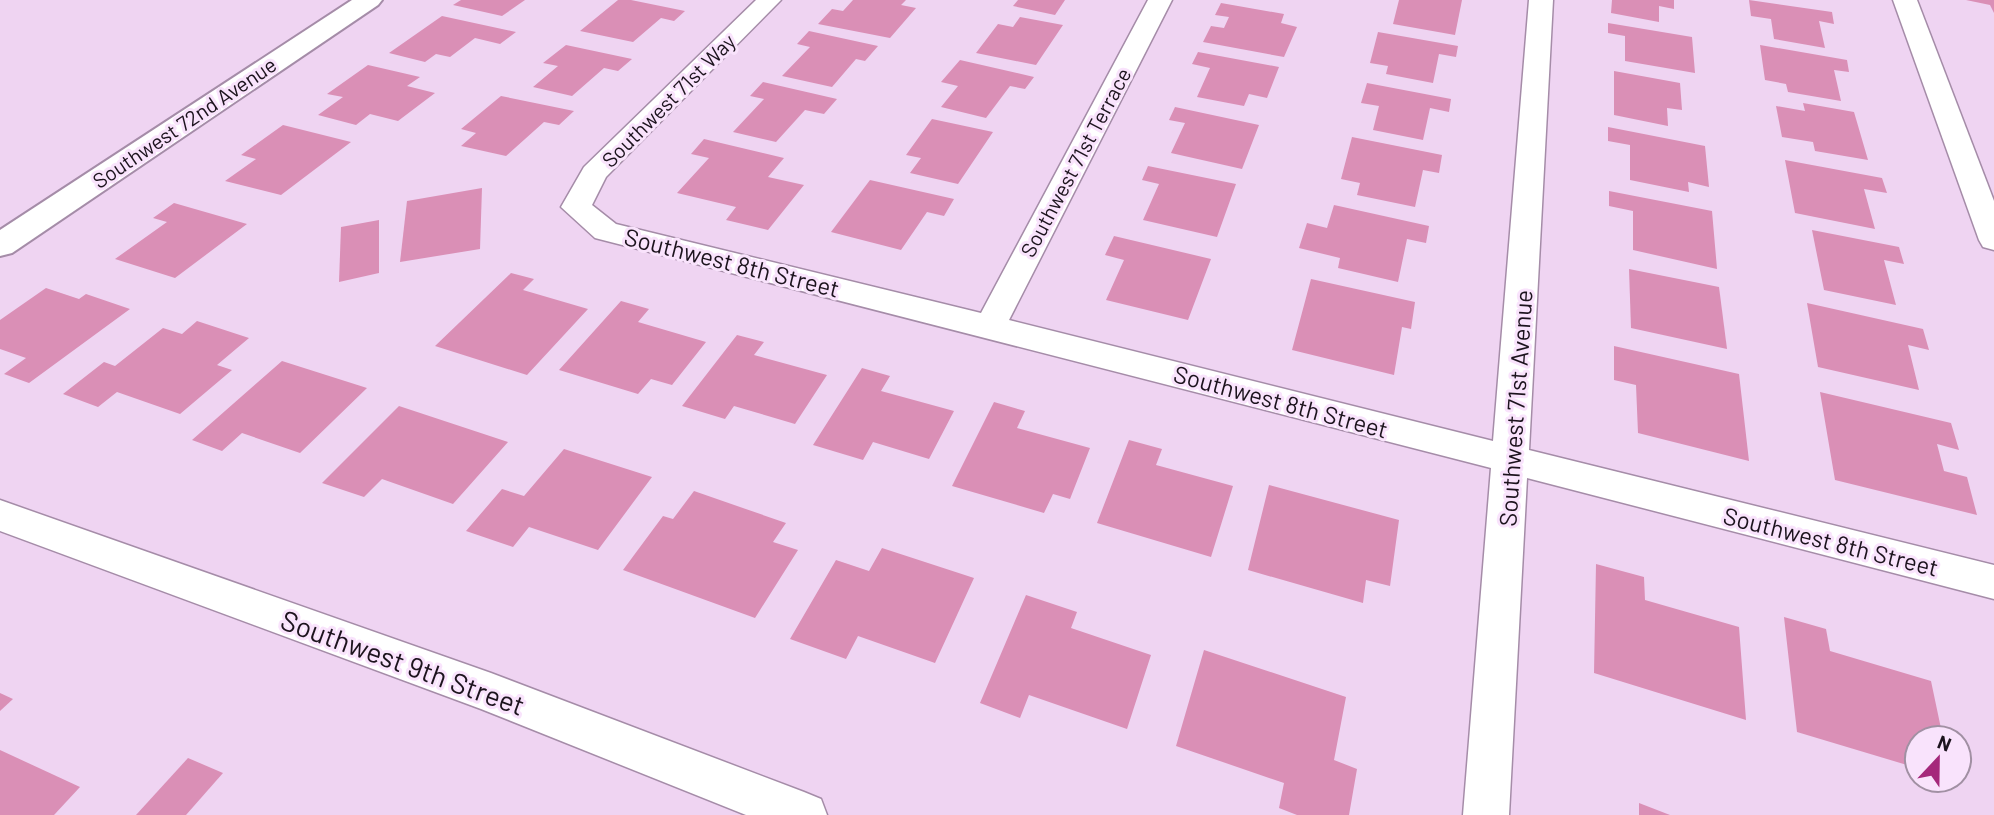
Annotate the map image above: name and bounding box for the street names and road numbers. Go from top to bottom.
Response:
street label: Southwest 71st Way [596,28,740,172]
street label: Southwest 72nd Avenue [87,51,281,193]
street label: Southwest 71st Terrace [1015,63,1135,261]
street label: Southwest 8th Street [622,221,842,303]
street label: Southwest 71st Avenue [1492,289,1538,527]
street label: Southwest 8th Street [1171,358,1391,444]
street label: Southwest 8th Street [1721,500,1941,582]
street label: Southwest 9th Street [276,602,530,722]

